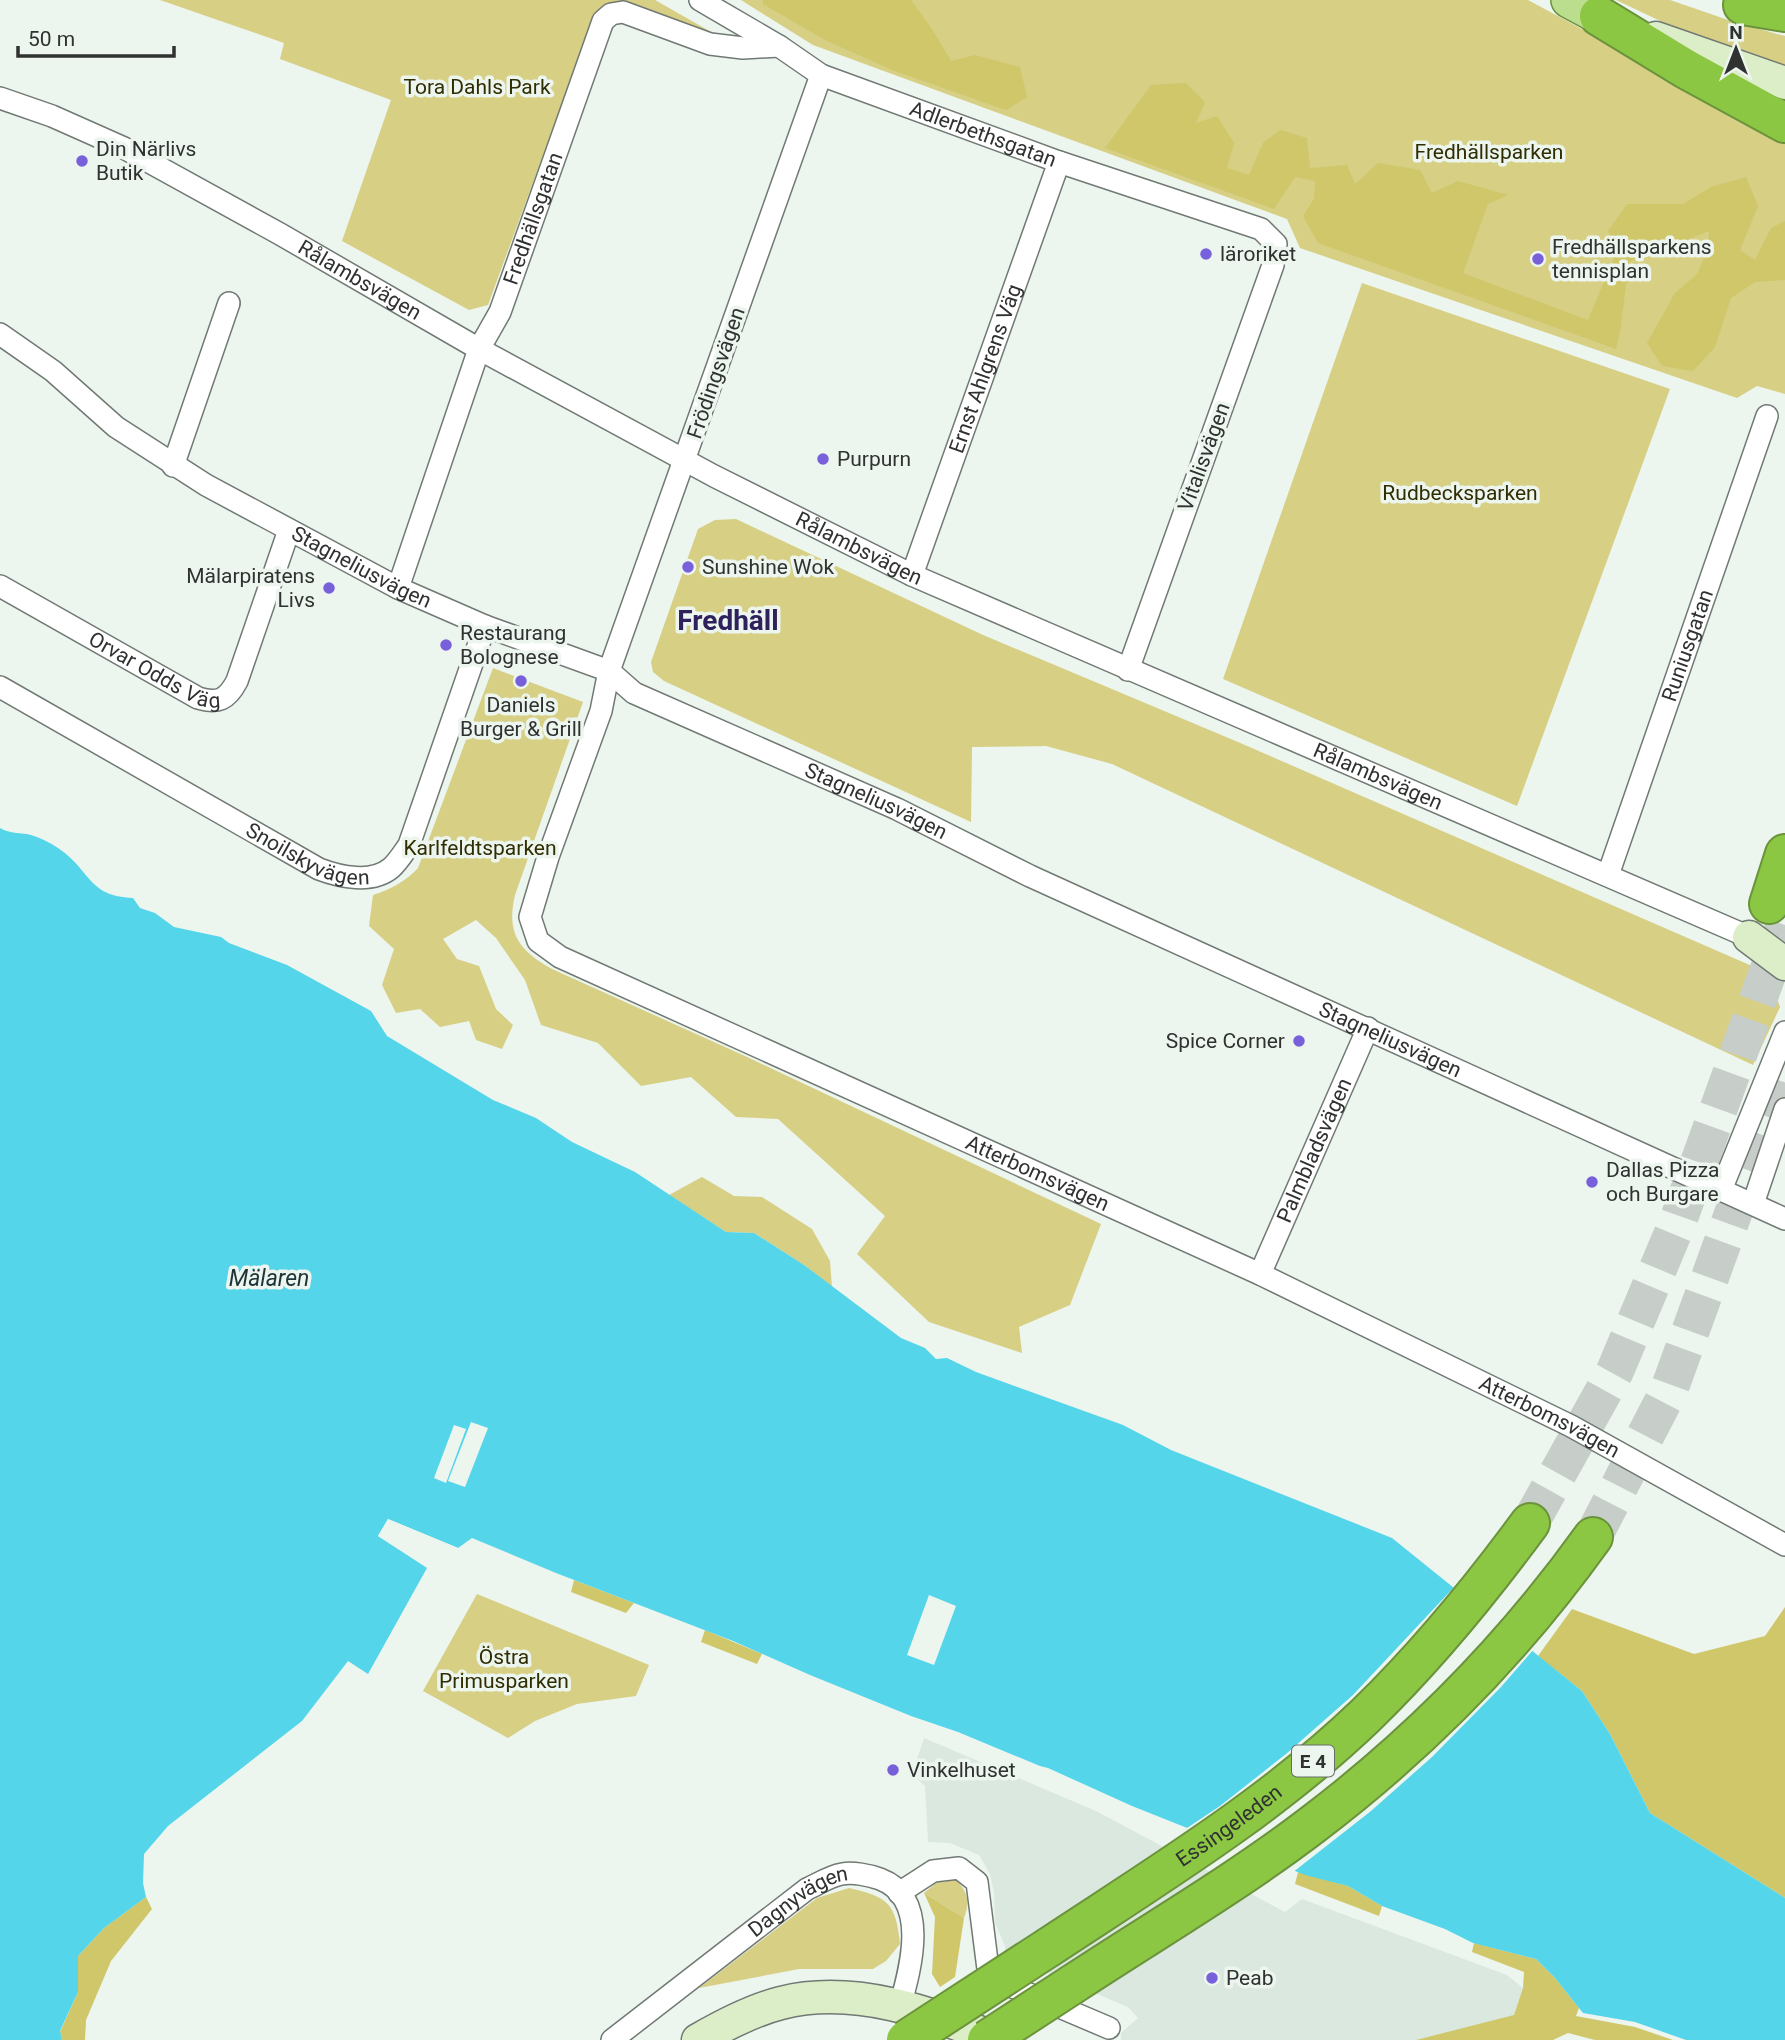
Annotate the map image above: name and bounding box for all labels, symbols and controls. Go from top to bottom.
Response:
scale bar [18,14,173,58]
north arrow [1701,14,1771,84]
text: N [1729,21,1743,44]
text: 50 m [28,27,75,51]
park label: Tora Dahls Park [403,75,551,99]
street label: Adlerbethsgatan [906,96,1060,172]
place label: Din Närlivs Butik [96,137,196,185]
park label: Fredhällsparken [1415,140,1563,164]
street label: Fredhällsgatan [499,149,567,288]
marker: Din Närlivs Butik [74,153,90,169]
street label: Rålambsvägen [294,235,425,325]
place label: Fredhällsparkens tennisplan [1552,235,1712,283]
place label: läroriket [1220,242,1296,266]
marker: läroriket [1198,246,1214,262]
marker: Fredhällsparkens tennisplan [1530,251,1546,267]
street label: Ernst Ahlgrens Väg [944,281,1027,456]
street label: Frödingsvägen [682,304,750,442]
street label: Vitalisvägen [1173,399,1235,515]
place label: Purpurn [837,447,911,471]
marker: Purpurn [815,451,831,467]
park label: Rudbecksparken [1382,481,1538,505]
street label: Rålambsvägen [792,507,926,590]
street label: Stagneliusvägen [288,521,435,613]
place label: Sunshine Wok [702,555,834,579]
marker: Sunshine Wok [680,559,696,575]
place label: Mälarpiratens Livs [186,564,315,612]
marker: Mälarpiratens Livs [321,580,337,596]
street label: Runiusgatan [1657,586,1718,705]
district label: Fredhäll [677,604,779,637]
place label: Restaurang Bolognese [460,621,566,669]
street label: Orvar Odds Väg [85,627,221,713]
marker: Restaurang Bolognese [438,637,454,653]
marker: Daniels Burger & Grill [513,673,529,689]
place label: Daniels Burger & Grill [460,693,582,741]
street label: Rålambsvägen [1310,738,1446,815]
street label: Stagneliusvägen [801,758,951,844]
street label: Snoilskyvägen [242,818,370,890]
park label: Karlfeldtsparken [403,836,557,860]
street label: Stagneliusvägen [1315,997,1465,1082]
place label: Spice Corner [1166,1029,1285,1053]
marker: Spice Corner [1291,1033,1307,1049]
street label: Palmbladsvägen [1272,1075,1356,1226]
street label: Atterbomsvägen [962,1130,1113,1216]
place label: Dallas Pizza och Burgare [1606,1158,1720,1206]
marker: Dallas Pizza och Burgare [1584,1174,1600,1190]
water label: Mälaren [229,1265,309,1292]
street label: Atterbomsvägen [1475,1371,1624,1463]
park label: Östra Primusparken [439,1645,569,1693]
road number: E 4 [1292,1746,1334,1777]
place label: Vinkelhuset [907,1758,1016,1782]
marker: Vinkelhuset [885,1762,901,1778]
street label: Essingeleden [1172,1780,1287,1872]
street label: Dagnyvägen [744,1861,849,1942]
place label: Peab [1226,1966,1273,1990]
marker: Peab [1204,1970,1220,1986]

